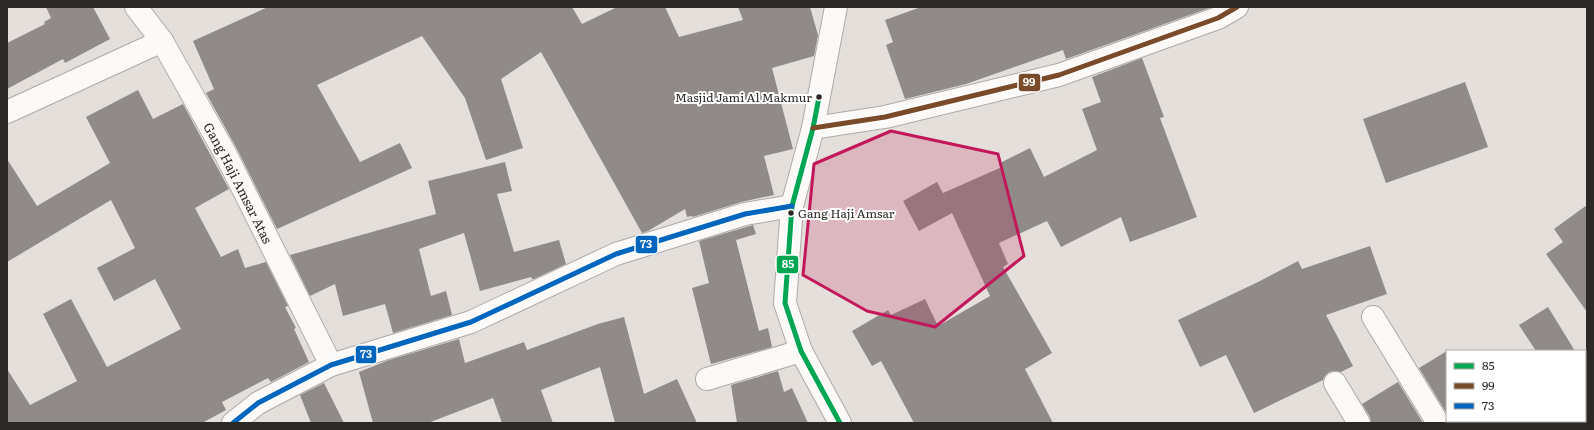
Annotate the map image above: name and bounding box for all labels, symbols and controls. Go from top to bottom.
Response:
line badge: 99 [1018,73,1041,92]
text: 99 [1023,73,1035,89]
place label: Masjid Jami Al Makmur [675,88,812,106]
marker: Masjid Jami Al Makmur [814,92,824,102]
street label: Gang Haji Amsar Atas [200,118,278,247]
place label: Gang Haji Amsar [798,204,895,222]
marker: Gang Haji Amsar [786,208,796,218]
line badge: 73 [635,235,658,254]
text: 73 [640,235,652,251]
line badge: 85 [776,255,799,274]
text: 85 [782,255,794,271]
line badge: 73 [355,345,377,364]
text: 73 [360,345,372,361]
legend [1446,350,1586,422]
text: 85 [1482,356,1495,374]
text: 99 [1482,376,1495,394]
text: 73 [1482,396,1494,414]

